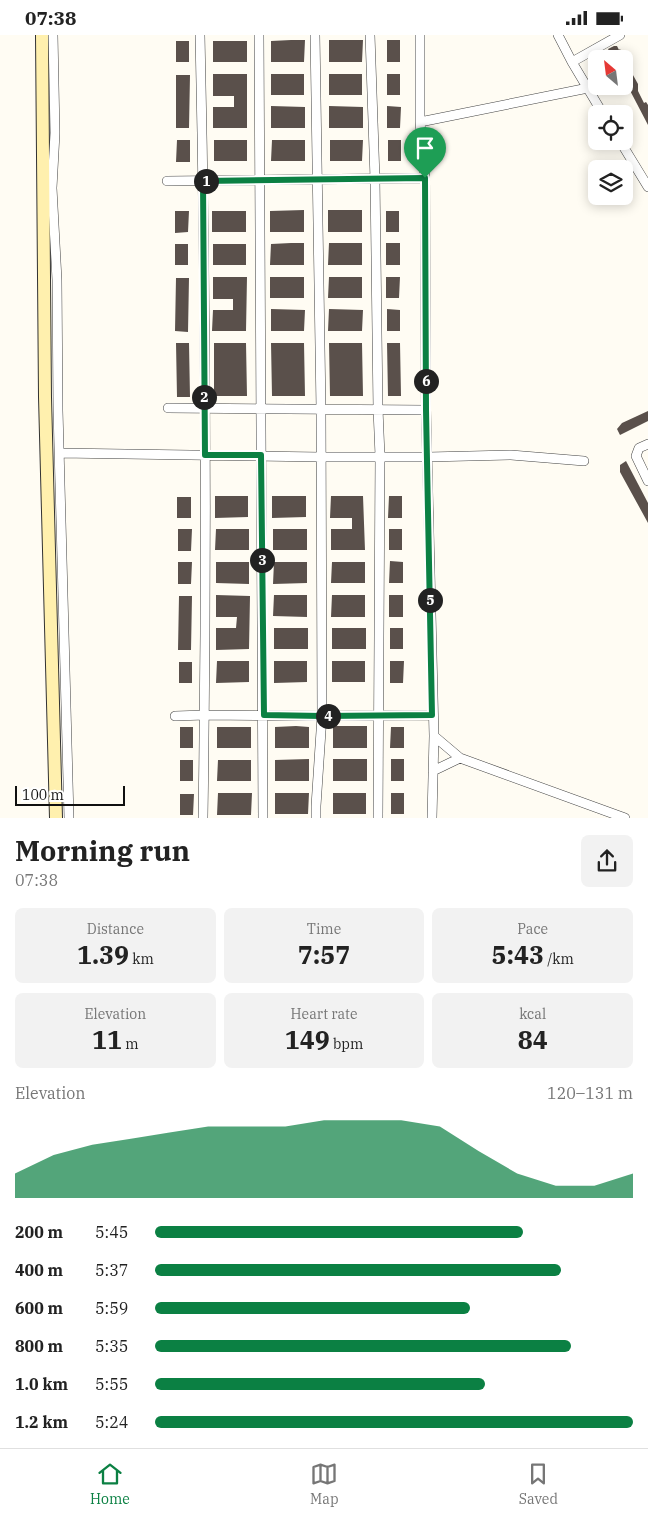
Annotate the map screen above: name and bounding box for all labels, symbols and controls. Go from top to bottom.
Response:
text: 07:38 [25,6,76,30]
north arrow [588,50,632,95]
map controls [588,50,633,205]
button: locate [588,105,633,150]
pin [404,127,446,178]
icon: arrive [411,134,439,162]
button: layers [588,160,633,205]
pin: 1 [194,169,218,193]
text: 1 [202,172,211,190]
pin: 6 [414,369,438,393]
text: 6 [422,372,431,390]
pin: 2 [192,385,216,409]
text: 2 [200,388,209,406]
pin: 3 [250,547,274,573]
text: 3 [258,551,267,569]
pin: 5 [418,587,442,613]
text: 5 [426,591,435,609]
pin: 4 [316,703,340,729]
text: 4 [324,707,333,725]
scale bar [15,783,125,806]
text: 100 m [22,786,64,804]
text: Morning run [15,832,190,869]
button: share [581,835,633,887]
text: 07:38 [15,870,58,890]
text: Distance [87,920,144,938]
text: Time [307,920,341,938]
text: Pace [517,920,548,938]
text: 1.39 [77,938,129,971]
text: 7:57 [298,938,350,971]
text: 5:43 [491,938,544,971]
text: km [129,950,154,968]
text: /km [544,950,574,968]
text: Elevation [84,1005,146,1023]
text: Heart rate [290,1005,357,1023]
text: kcal [519,1005,546,1023]
text: 11 [92,1023,122,1056]
text: 149 [285,1023,330,1056]
text: 84 [518,1023,548,1056]
text: m [122,1035,139,1053]
text: bpm [330,1035,363,1053]
text: Elevation [15,1083,85,1103]
text: 120–131 m [547,1083,633,1103]
text: 200 m [15,1222,63,1242]
text: 5:45 [95,1222,128,1242]
text: 400 m [15,1260,63,1280]
text: 5:37 [95,1260,128,1280]
text: 600 m [15,1298,63,1318]
text: 5:59 [95,1298,128,1318]
text: 800 m [15,1336,63,1356]
text: 5:35 [95,1336,128,1356]
text: 1.0 km [15,1374,68,1394]
text: 5:55 [95,1374,128,1394]
text: 1.2 km [15,1412,68,1432]
text: 5:24 [95,1412,128,1432]
tab: Home [90,1460,130,1508]
tab: Map [310,1460,339,1508]
tab: Saved [519,1460,558,1508]

